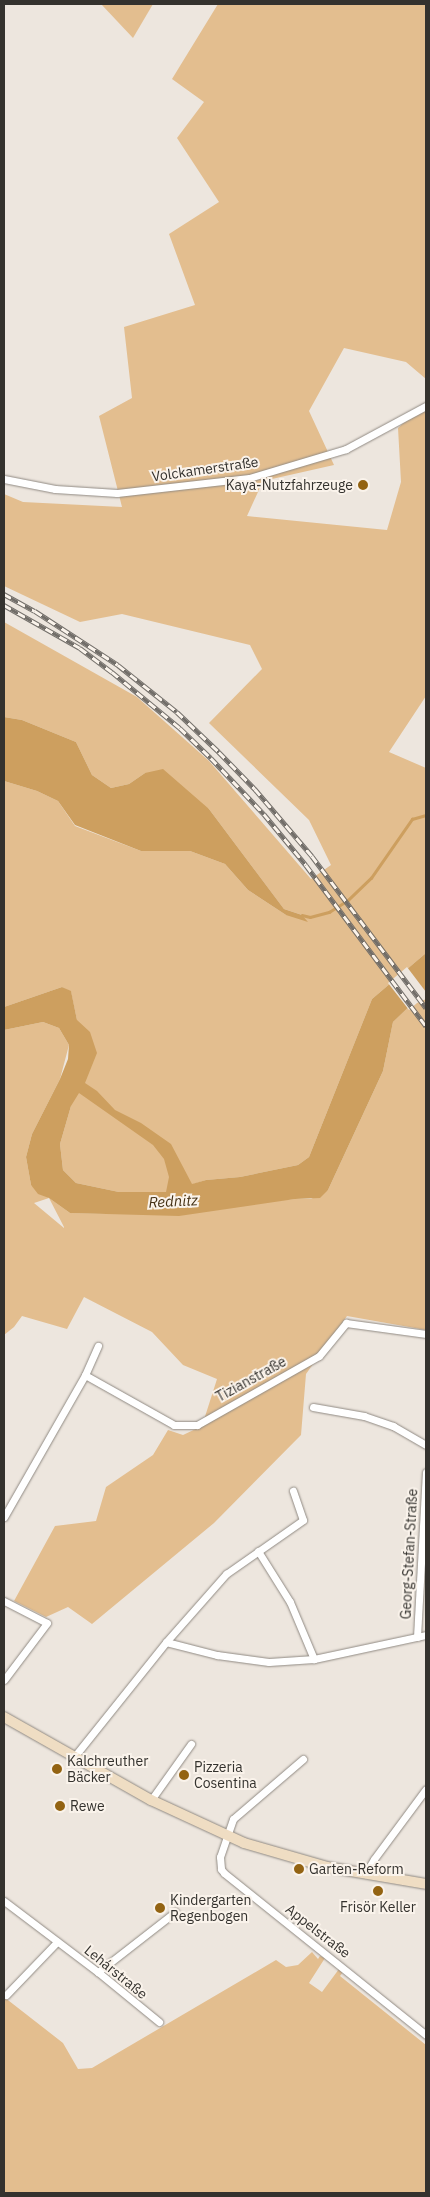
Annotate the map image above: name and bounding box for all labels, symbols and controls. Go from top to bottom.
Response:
street label: Volckamerstraße [151,453,259,485]
place label: Kaya-Nutzfahrzeuge [226,477,353,493]
marker: Kaya-Nutzfahrzeuge [357,479,369,491]
water label: Rednitz [148,1191,198,1211]
street label: Tizianstraße [213,1353,289,1405]
street label: Georg-Stefan-Straße [397,1488,421,1620]
place label: Kalchreuther Bäcker [67,1753,148,1785]
place label: Pizzeria Cosentina [194,1759,257,1791]
marker: Kalchreuther Bäcker [51,1763,63,1775]
marker: Pizzeria Cosentina [178,1769,190,1781]
place label: Rewe [70,1798,105,1814]
marker: Rewe [54,1800,66,1812]
place label: Garten-Reform [309,1861,404,1877]
marker: Garten-Reform [293,1863,305,1875]
marker: Frisör Keller [372,1885,384,1897]
place label: Kindergarten Regenbogen [170,1892,251,1924]
place label: Frisör Keller [340,1899,416,1915]
street label: Appelstraße [282,1901,354,1961]
marker: Kindergarten Regenbogen [154,1902,166,1914]
street label: Lehárstraße [81,1942,151,2002]

